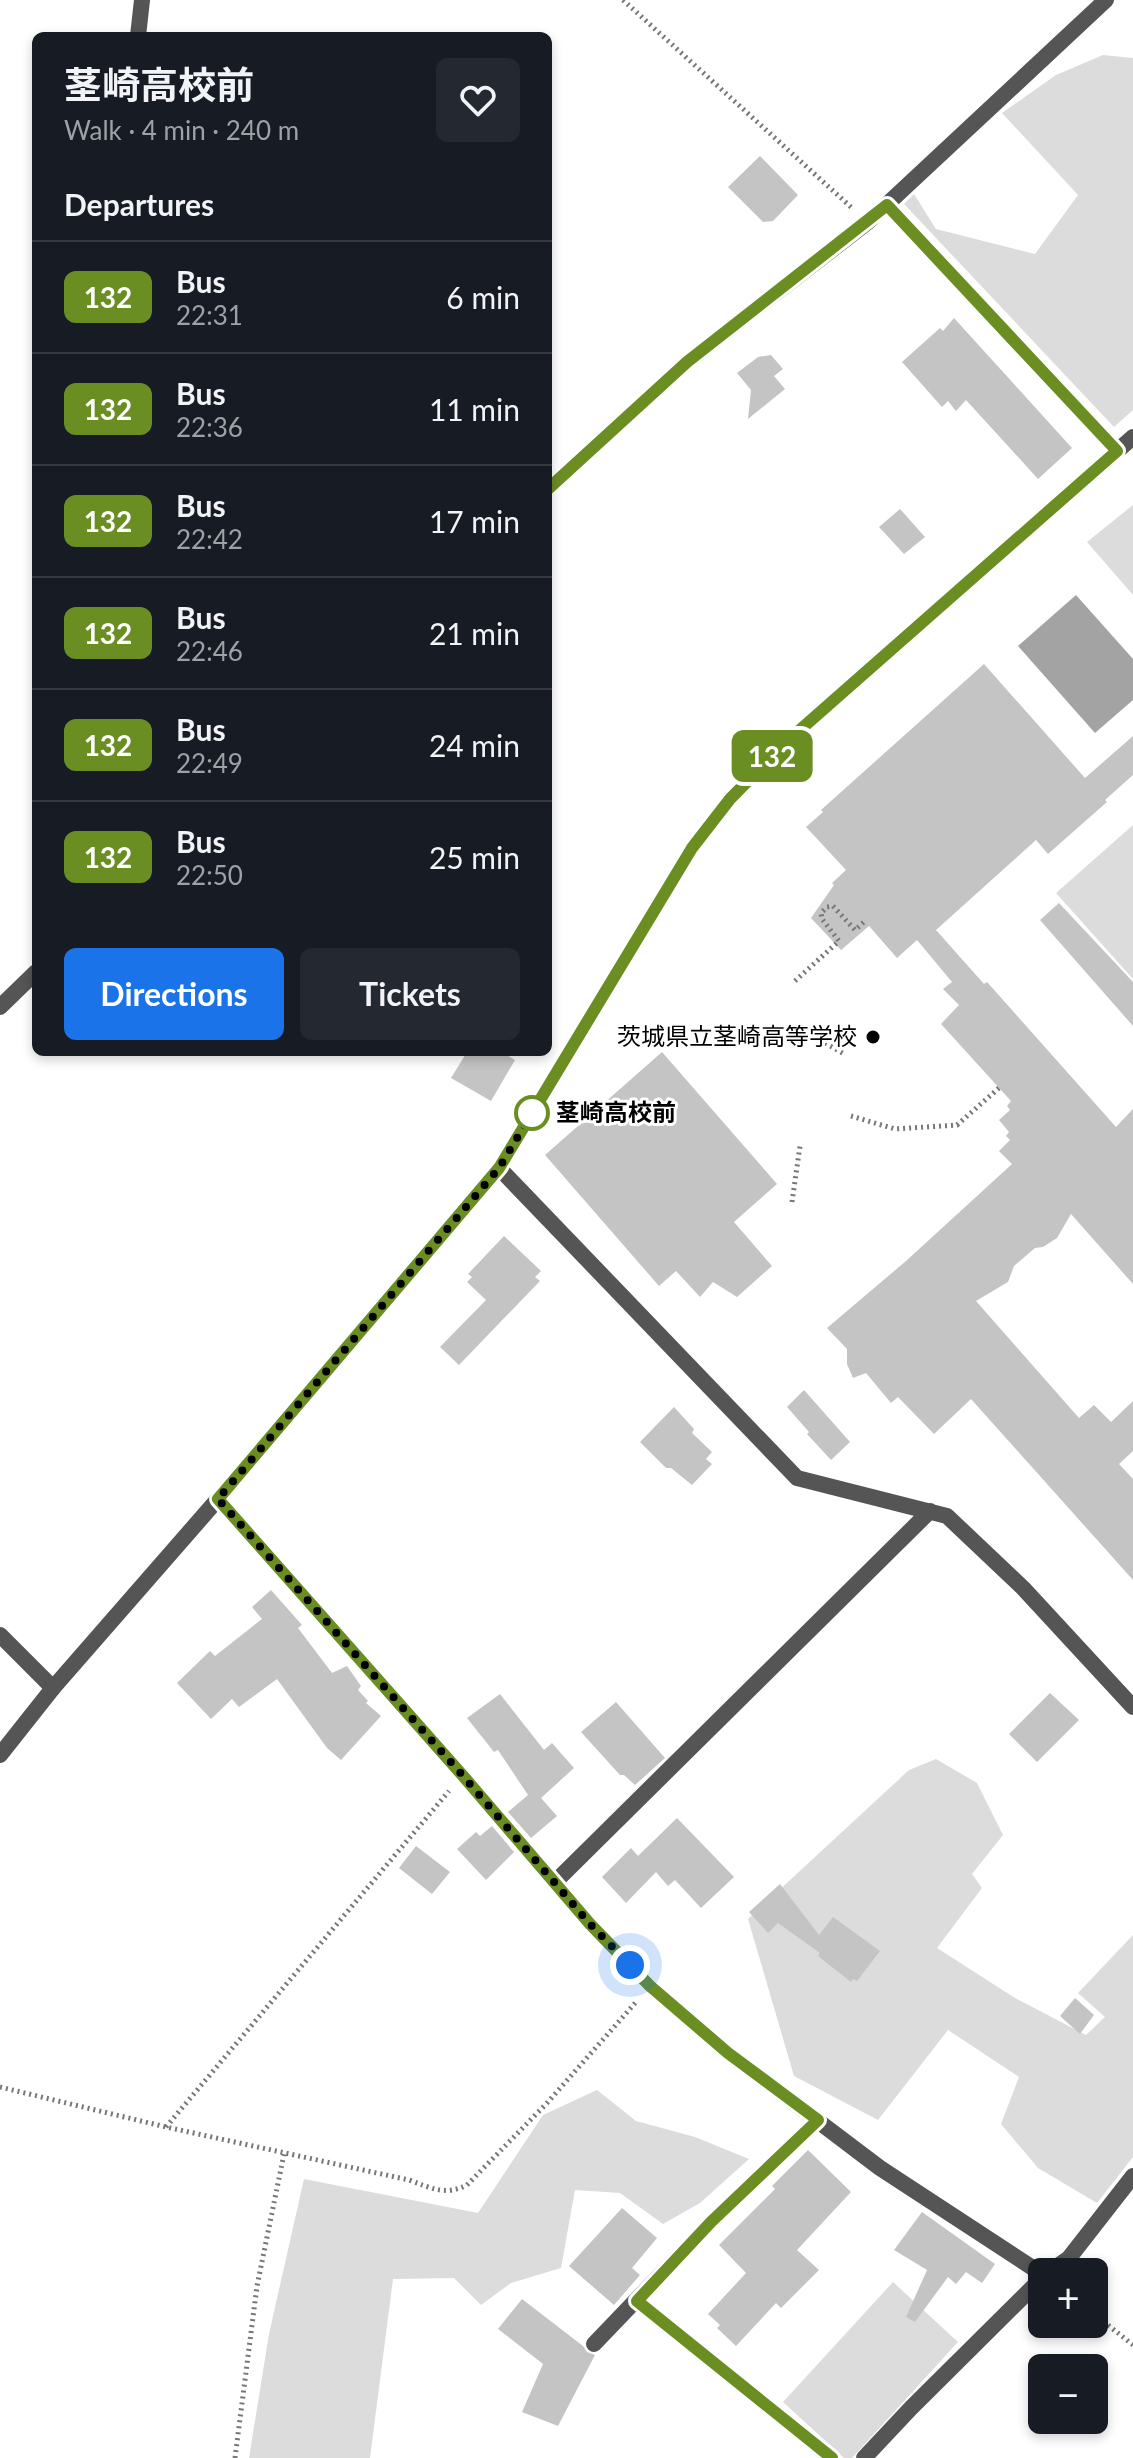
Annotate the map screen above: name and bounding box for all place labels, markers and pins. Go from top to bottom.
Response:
place label: 茨城県立茎崎高等学校 [617,1021,857,1050]
marker: 茨城県立茎崎高等学校 [864,1028,882,1046]
marker: 茎崎高校前 [515,1096,549,1130]
place label: 茎崎高校前 [556,1097,676,1126]

